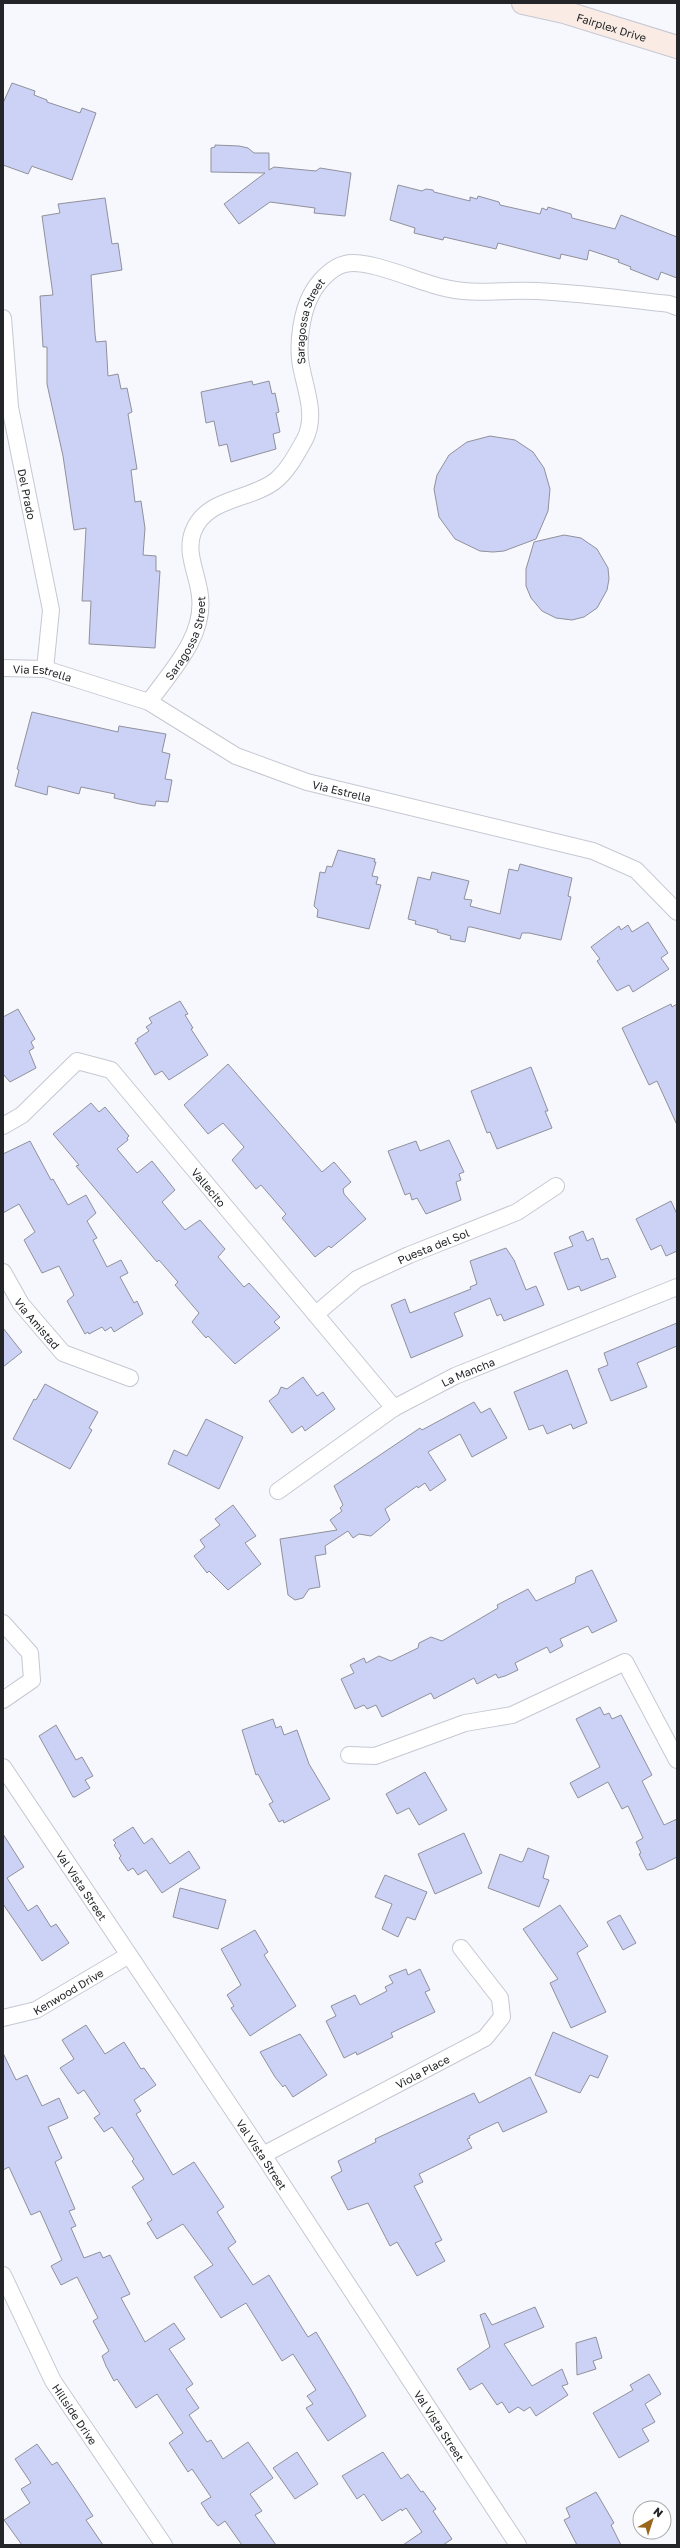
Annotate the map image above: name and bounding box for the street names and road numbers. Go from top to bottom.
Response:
street label: Fairplex Drive [575,10,648,44]
street label: Saragossa Street [293,275,327,365]
street label: Del Prado [16,468,39,521]
street label: Saragossa Street [162,596,207,682]
street label: Via Estrella [13,662,74,684]
street label: Via Estrella [311,777,373,804]
street label: Vallecito [189,1165,229,1209]
street label: Puesta del Sol [395,1225,471,1266]
street label: Via Amistad [12,1296,63,1351]
street label: La Mancha [439,1354,496,1389]
street label: Val Vista Street [54,1848,110,1922]
street label: Kenwood Drive [30,1965,105,2017]
street label: Viola Place [393,2052,451,2091]
street label: Val Vista Street [234,2117,290,2192]
street label: Hillside Drive [50,2381,100,2447]
street label: Val Vista Street [412,2388,467,2463]

